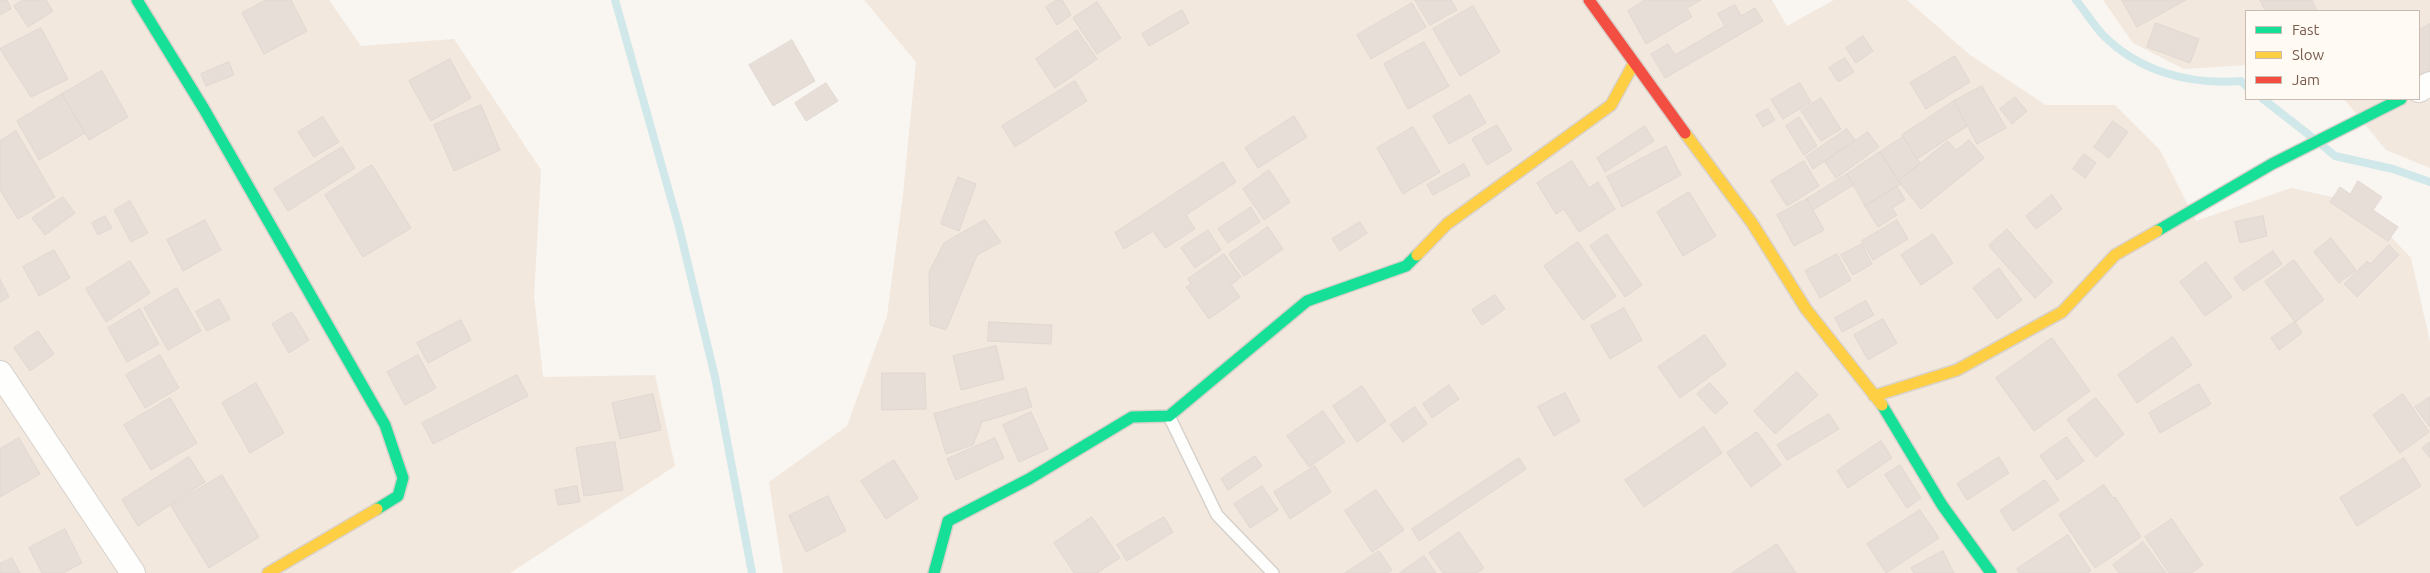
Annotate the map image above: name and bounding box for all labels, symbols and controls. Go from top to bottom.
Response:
legend [2245,10,2420,100]
text: Fast [2292,21,2319,38]
text: Slow [2292,46,2324,63]
text: Jam [2292,71,2320,88]

